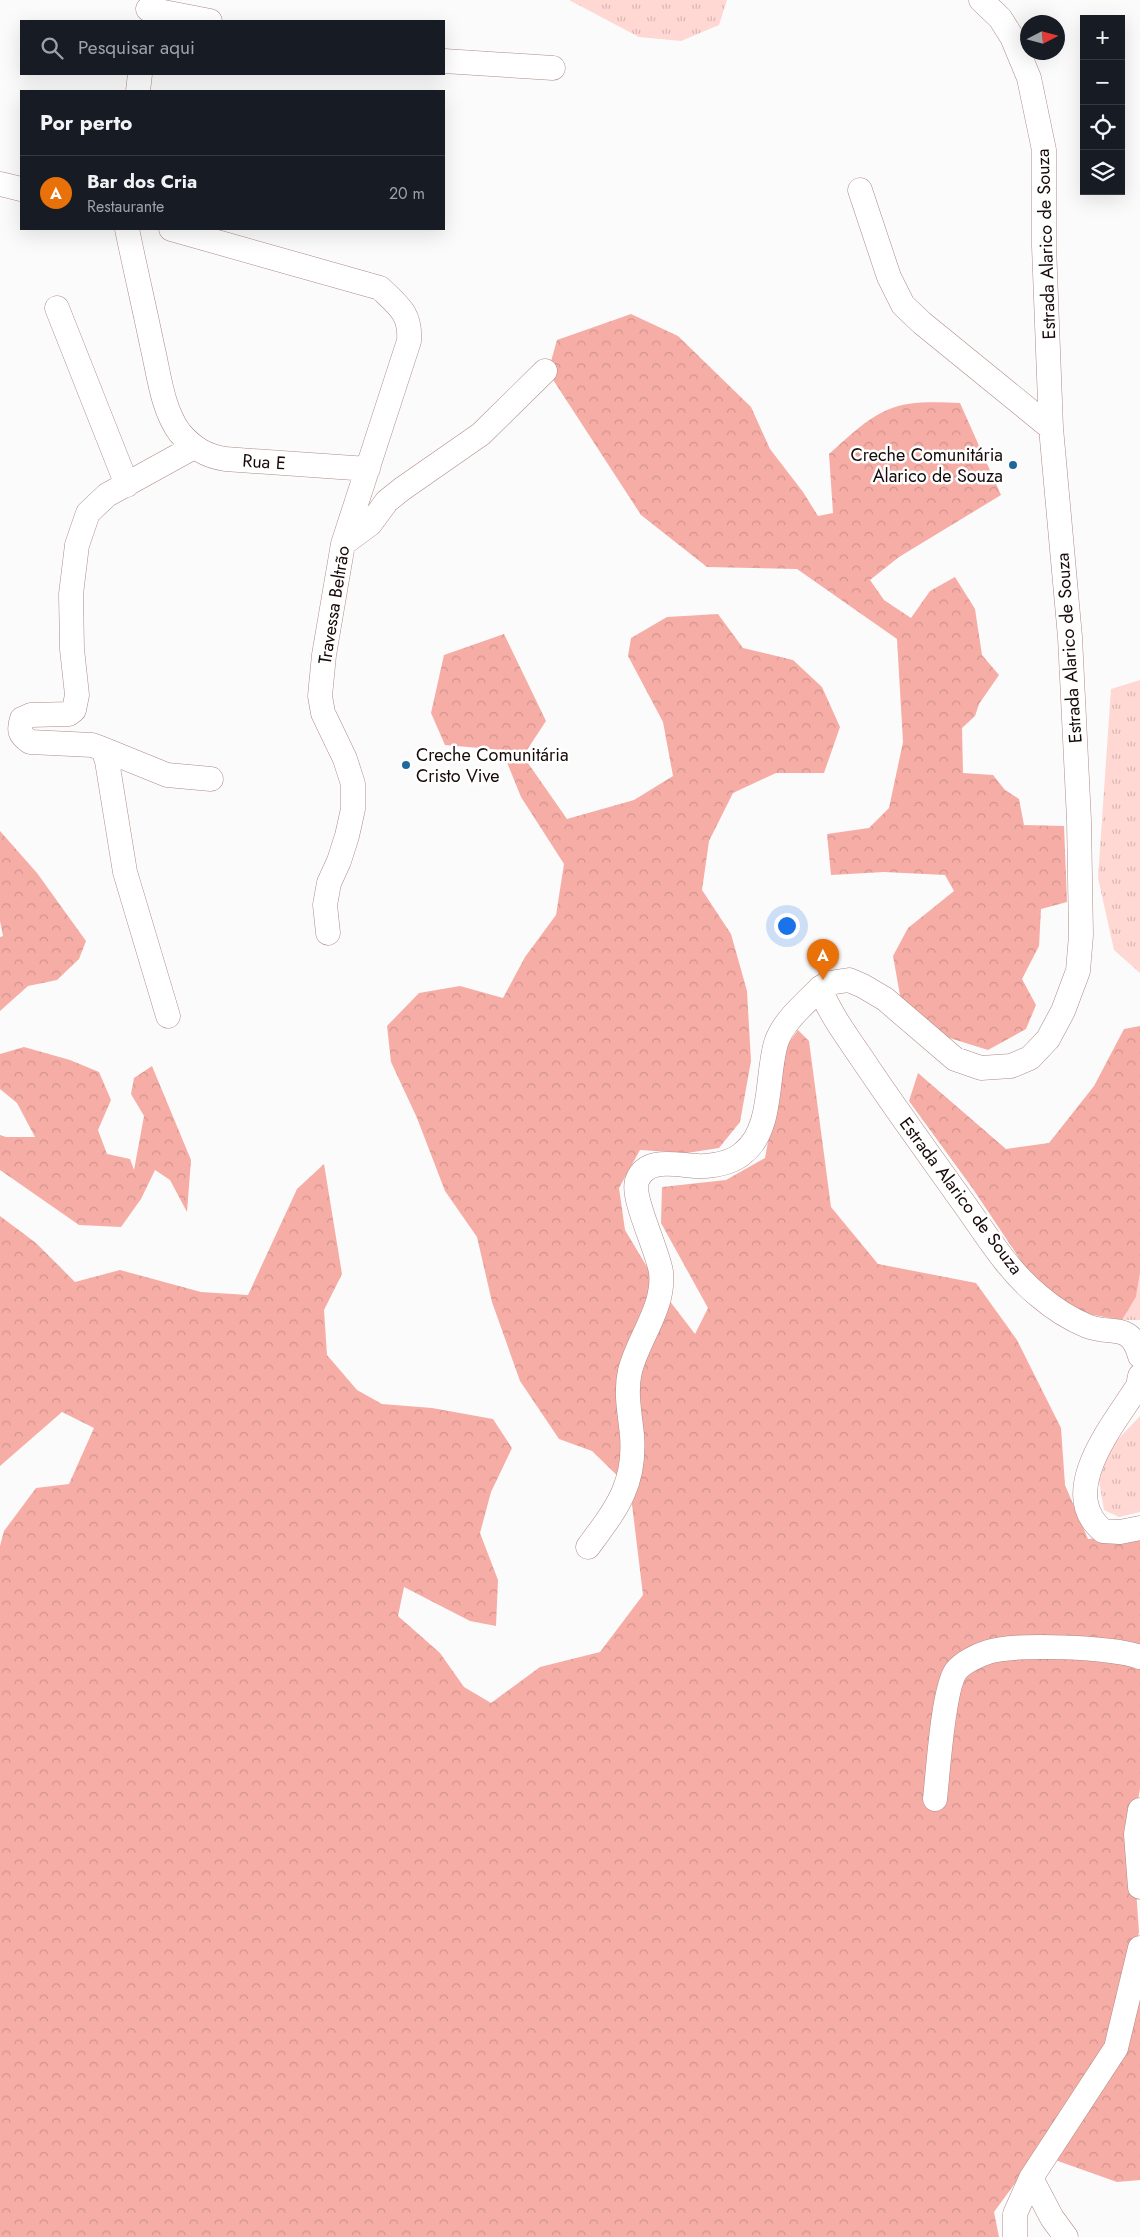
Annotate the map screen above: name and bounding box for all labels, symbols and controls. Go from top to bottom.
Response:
north arrow [1020,15,1065,60]
map controls [1080,15,1125,195]
button: + [1080,15,1125,60]
search box [20,20,445,75]
icon: search [38,34,66,62]
text: Pesquisar aqui [78,34,195,61]
button: − [1080,60,1125,105]
button: locate [1080,105,1125,150]
text: Por perto [40,108,132,138]
street label: Estrada Alarico de Souza [1030,148,1062,340]
button: layers [1080,150,1125,195]
text: Bar dos Cria [87,168,197,195]
text: A [50,182,62,205]
text: 20 m [389,182,425,205]
text: Restaurante [87,195,164,218]
place label: Creche Comunitária Alarico de Souza [850,442,1003,489]
street label: Rua E [241,448,287,476]
marker: Creche Comunitária Alarico de Souza [1007,459,1019,471]
street label: Travessa Beltrão [312,544,356,666]
street label: Estrada Alarico de Souza [1049,552,1089,744]
place label: Creche Comunitária Cristo Vive [416,742,569,789]
marker: Creche Comunitária Cristo Vive [400,759,412,771]
your location [774,913,800,939]
pin: A [807,939,839,980]
street label: Estrada Alarico de Souza [893,1112,1029,1280]

